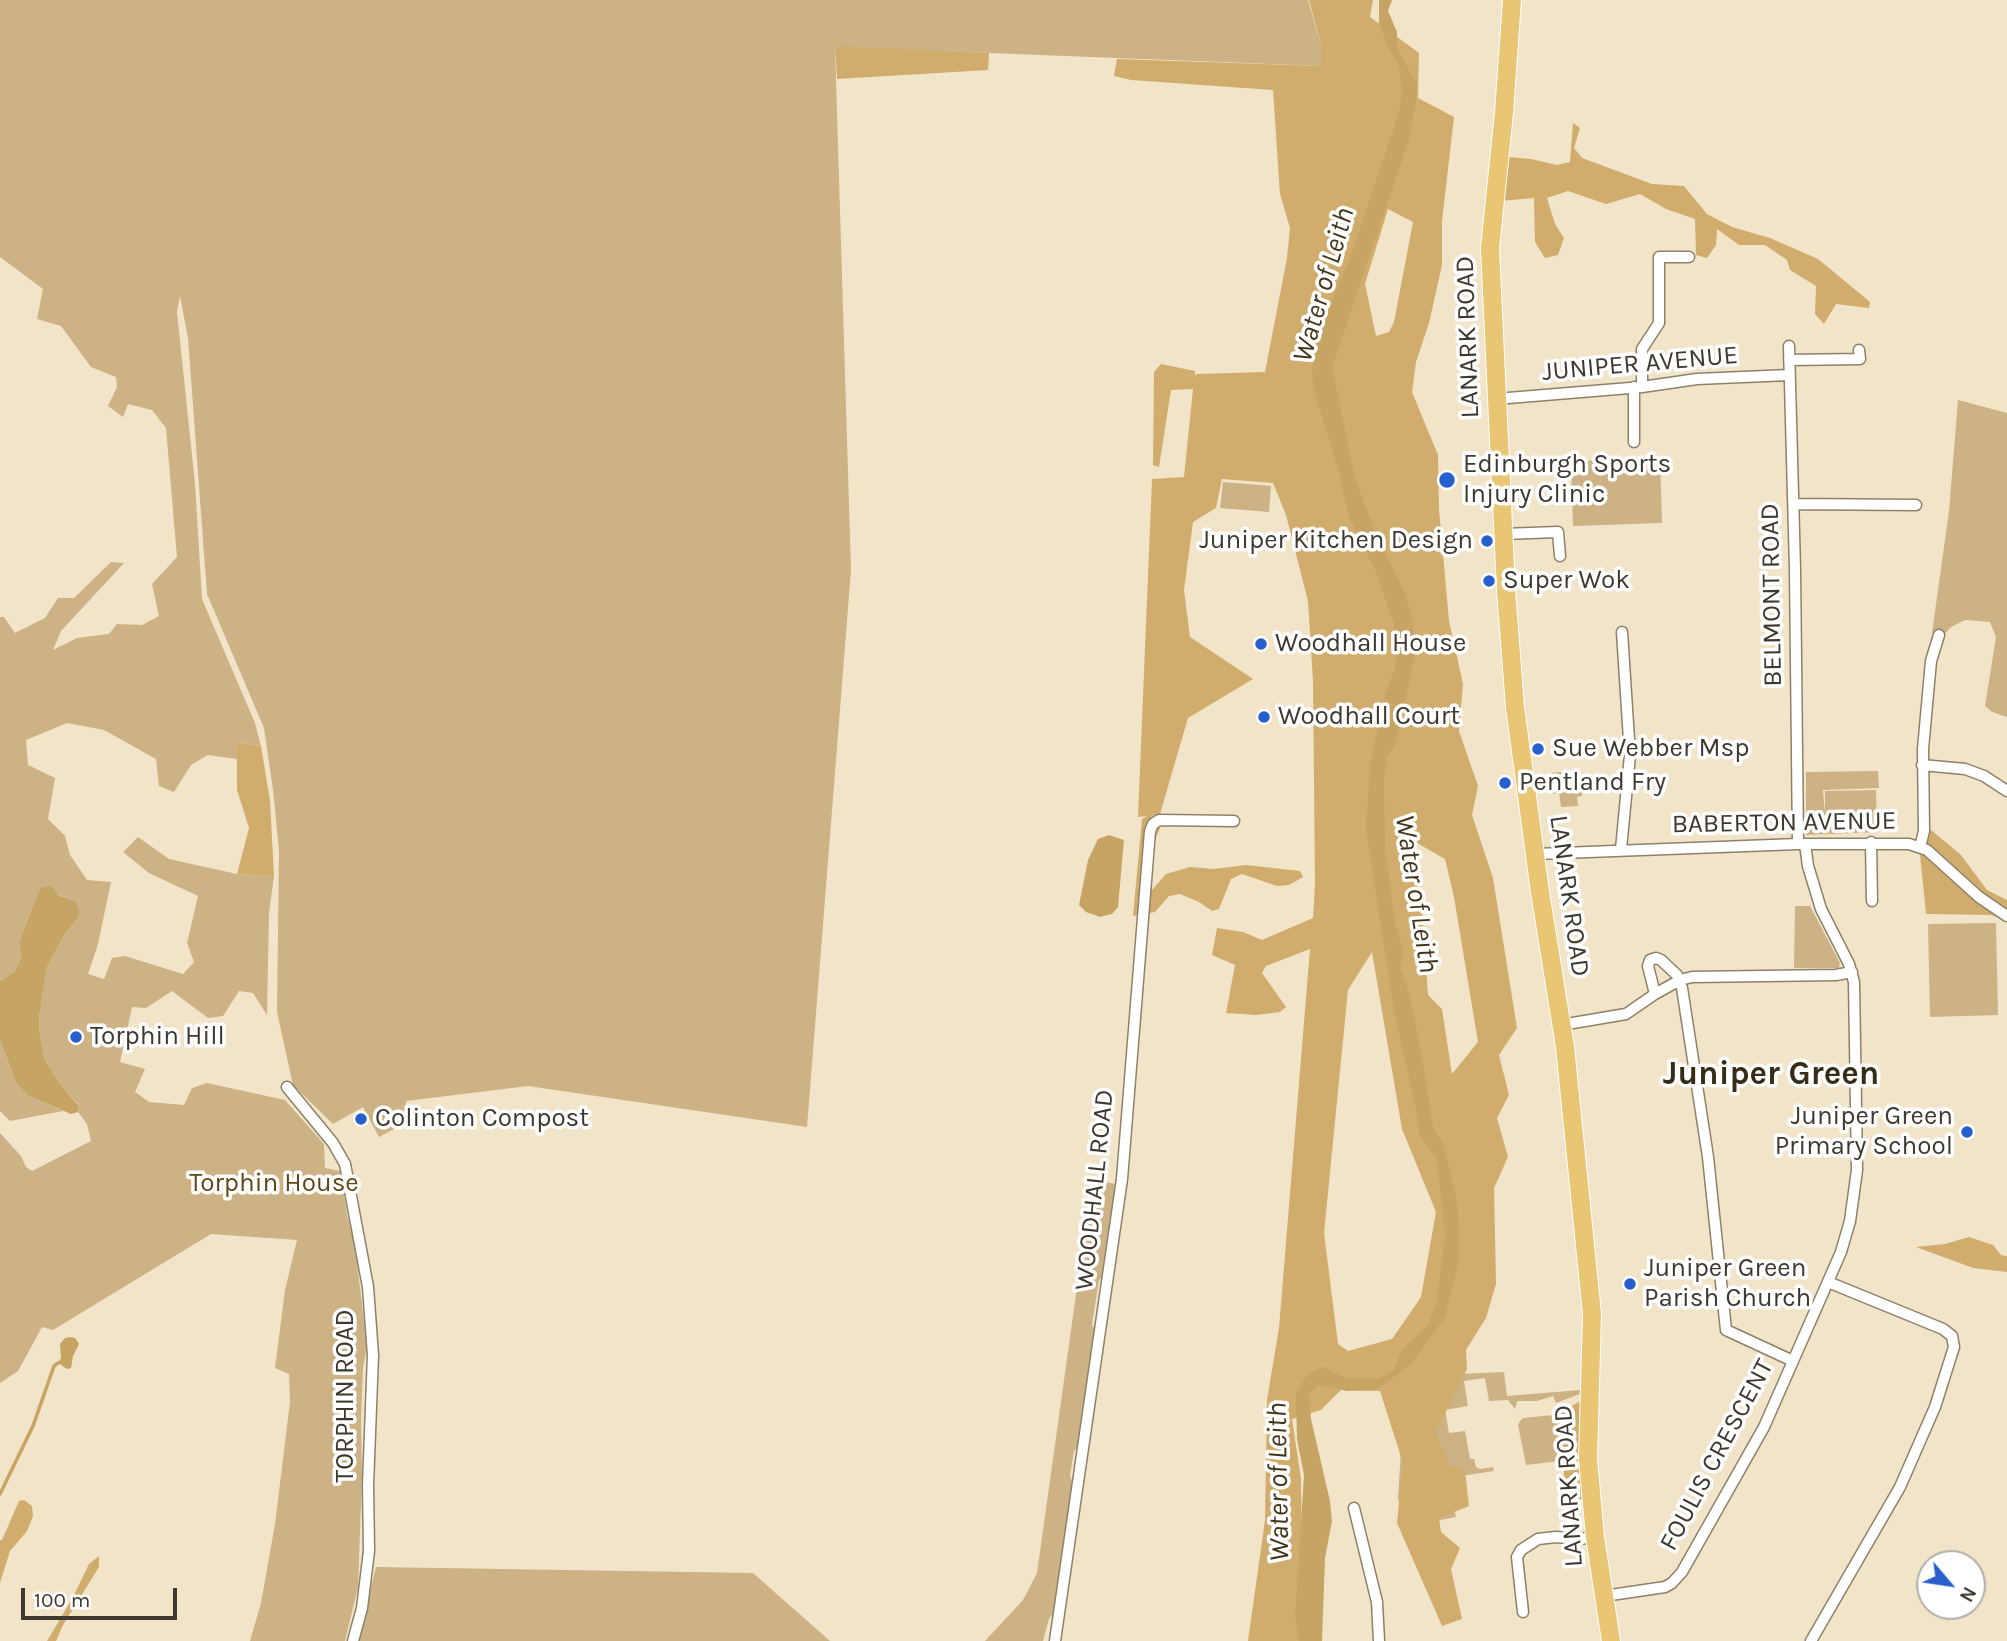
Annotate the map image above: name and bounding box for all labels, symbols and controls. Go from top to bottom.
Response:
water label: Water of Leith [1286,204,1362,366]
street label: LANARK ROAD [1450,255,1486,419]
street label: JUNIPER AVENUE [1541,340,1739,388]
place label: Edinburgh Sports Injury Clinic [1463,449,1671,510]
marker: Edinburgh Sports Injury Clinic [1437,470,1457,490]
street label: BELMONT ROAD [1755,503,1789,687]
place label: Juniper Kitchen Design [1199,525,1473,557]
marker: Juniper Kitchen Design [1479,533,1495,549]
place label: Super Wok [1503,565,1630,597]
marker: Super Wok [1481,573,1497,589]
place label: Woodhall House [1275,628,1466,660]
marker: Woodhall House [1253,636,1269,652]
place label: Woodhall Court [1278,701,1460,733]
marker: Woodhall Court [1256,709,1272,725]
place label: Sue Webber Msp [1552,733,1749,765]
marker: Sue Webber Msp [1530,741,1546,757]
place label: Pentland Fry [1519,767,1666,799]
marker: Pentland Fry [1497,775,1513,791]
street label: BABERTON AVENUE [1672,805,1896,841]
water label: Water of Leith [1387,813,1445,975]
street label: LANARK ROAD [1542,813,1596,979]
place label: Torphin Hill [90,1021,225,1053]
marker: Torphin Hill [68,1029,84,1045]
district label: Juniper Green [1663,1055,1879,1095]
street label: WOODHALL ROAD [1069,1088,1121,1292]
place label: Juniper Green Primary School [1775,1101,1953,1162]
place label: Colinton Compost [375,1103,589,1135]
marker: Colinton Compost [353,1111,369,1127]
marker: Juniper Green Primary School [1959,1124,1975,1140]
park label: Torphin House [189,1168,359,1200]
place label: Juniper Green Parish Church [1644,1253,1811,1314]
marker: Juniper Green Parish Church [1622,1276,1638,1292]
street label: TORPHIN ROAD [330,1309,362,1483]
street label: FOULIS CRESCENT [1653,1354,1781,1556]
water label: Water of Leith [1261,1402,1297,1562]
street label: LANARK ROAD [1548,1404,1590,1568]
north arrow [1916,1550,1986,1620]
scale bar [24,1574,180,1618]
text: N [1955,1583,1981,1606]
text: 100 m [34,1588,91,1612]

